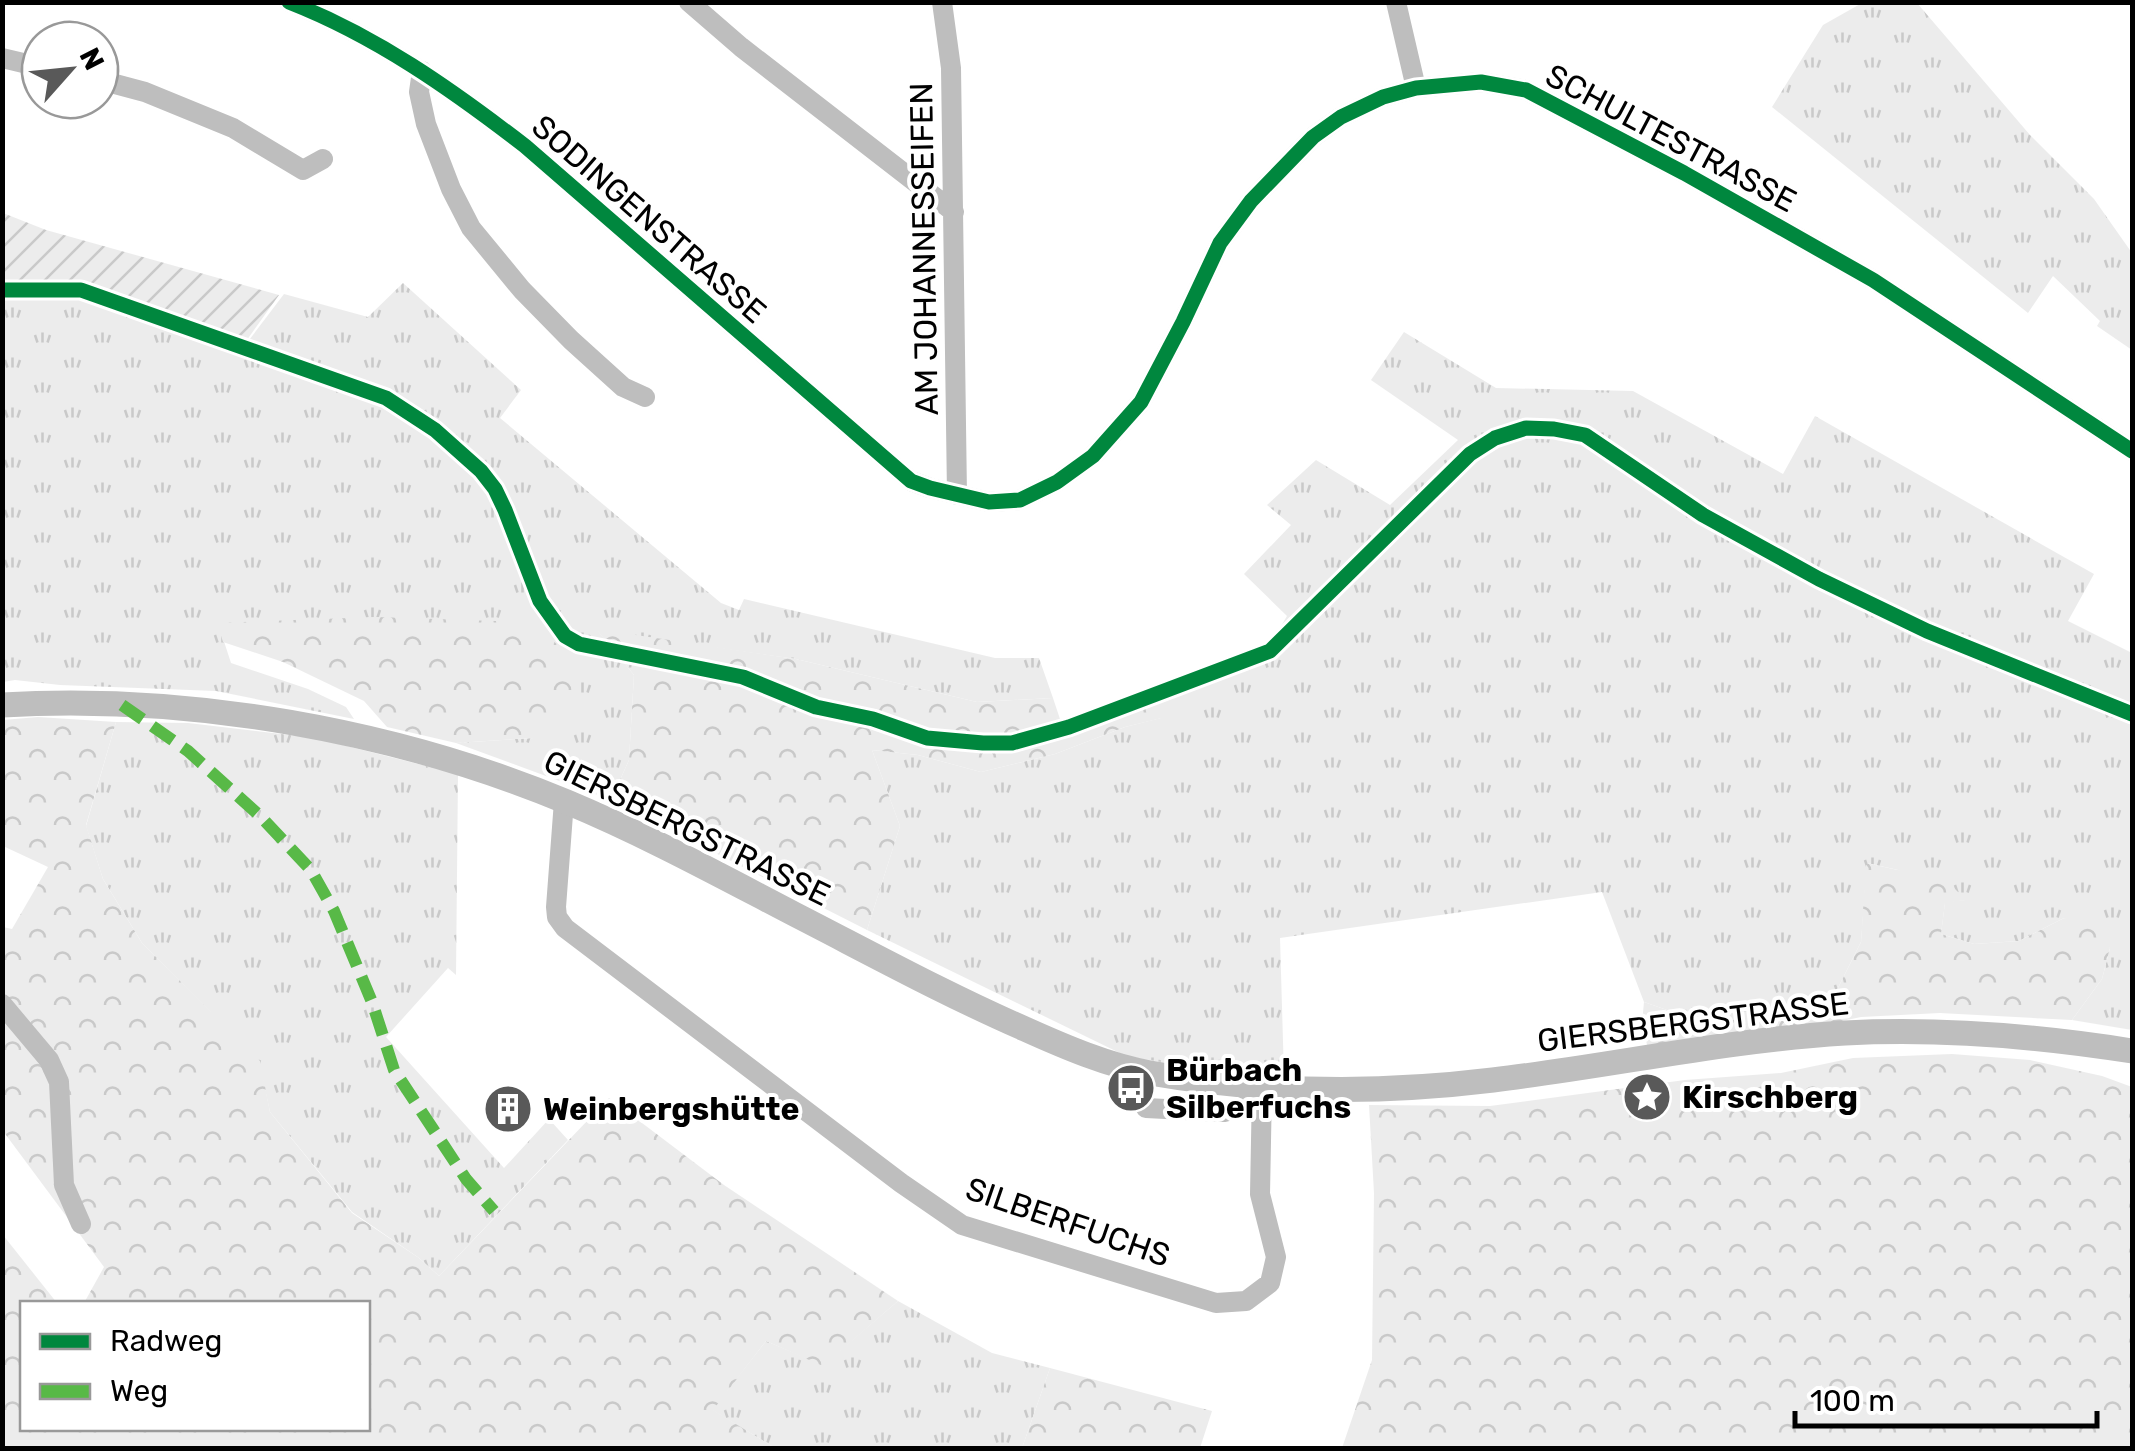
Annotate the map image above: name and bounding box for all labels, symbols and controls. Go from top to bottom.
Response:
north arrow [20,20,120,120]
text: N [73,42,111,75]
street label: SCHULTESTRASSE [1539,56,1803,220]
street label: AM JOHANNESSEIFEN [902,82,946,416]
street label: SODINGENSTRASSE [524,107,774,331]
street label: GIERSBERGSTRASSE [538,742,836,914]
street label: GIERSBERGSTRASSE [1535,984,1851,1060]
place label: Bürbach Silberfuchs [1166,1051,1351,1126]
bus stop icon: Bürbach Silberfuchs [1105,1062,1157,1114]
place icon: Kirschberg [1621,1071,1673,1123]
place label: Kirschberg [1682,1078,1858,1116]
building icon: Weinbergshütte [482,1083,534,1135]
place label: Weinbergshütte [543,1090,800,1128]
street label: SILBERFUCHS [961,1169,1175,1275]
legend [20,1301,370,1431]
text: Radweg [110,1323,222,1359]
scale bar [1795,1366,2098,1428]
text: Weg [110,1373,168,1409]
text: 100 m [1810,1383,1895,1419]

